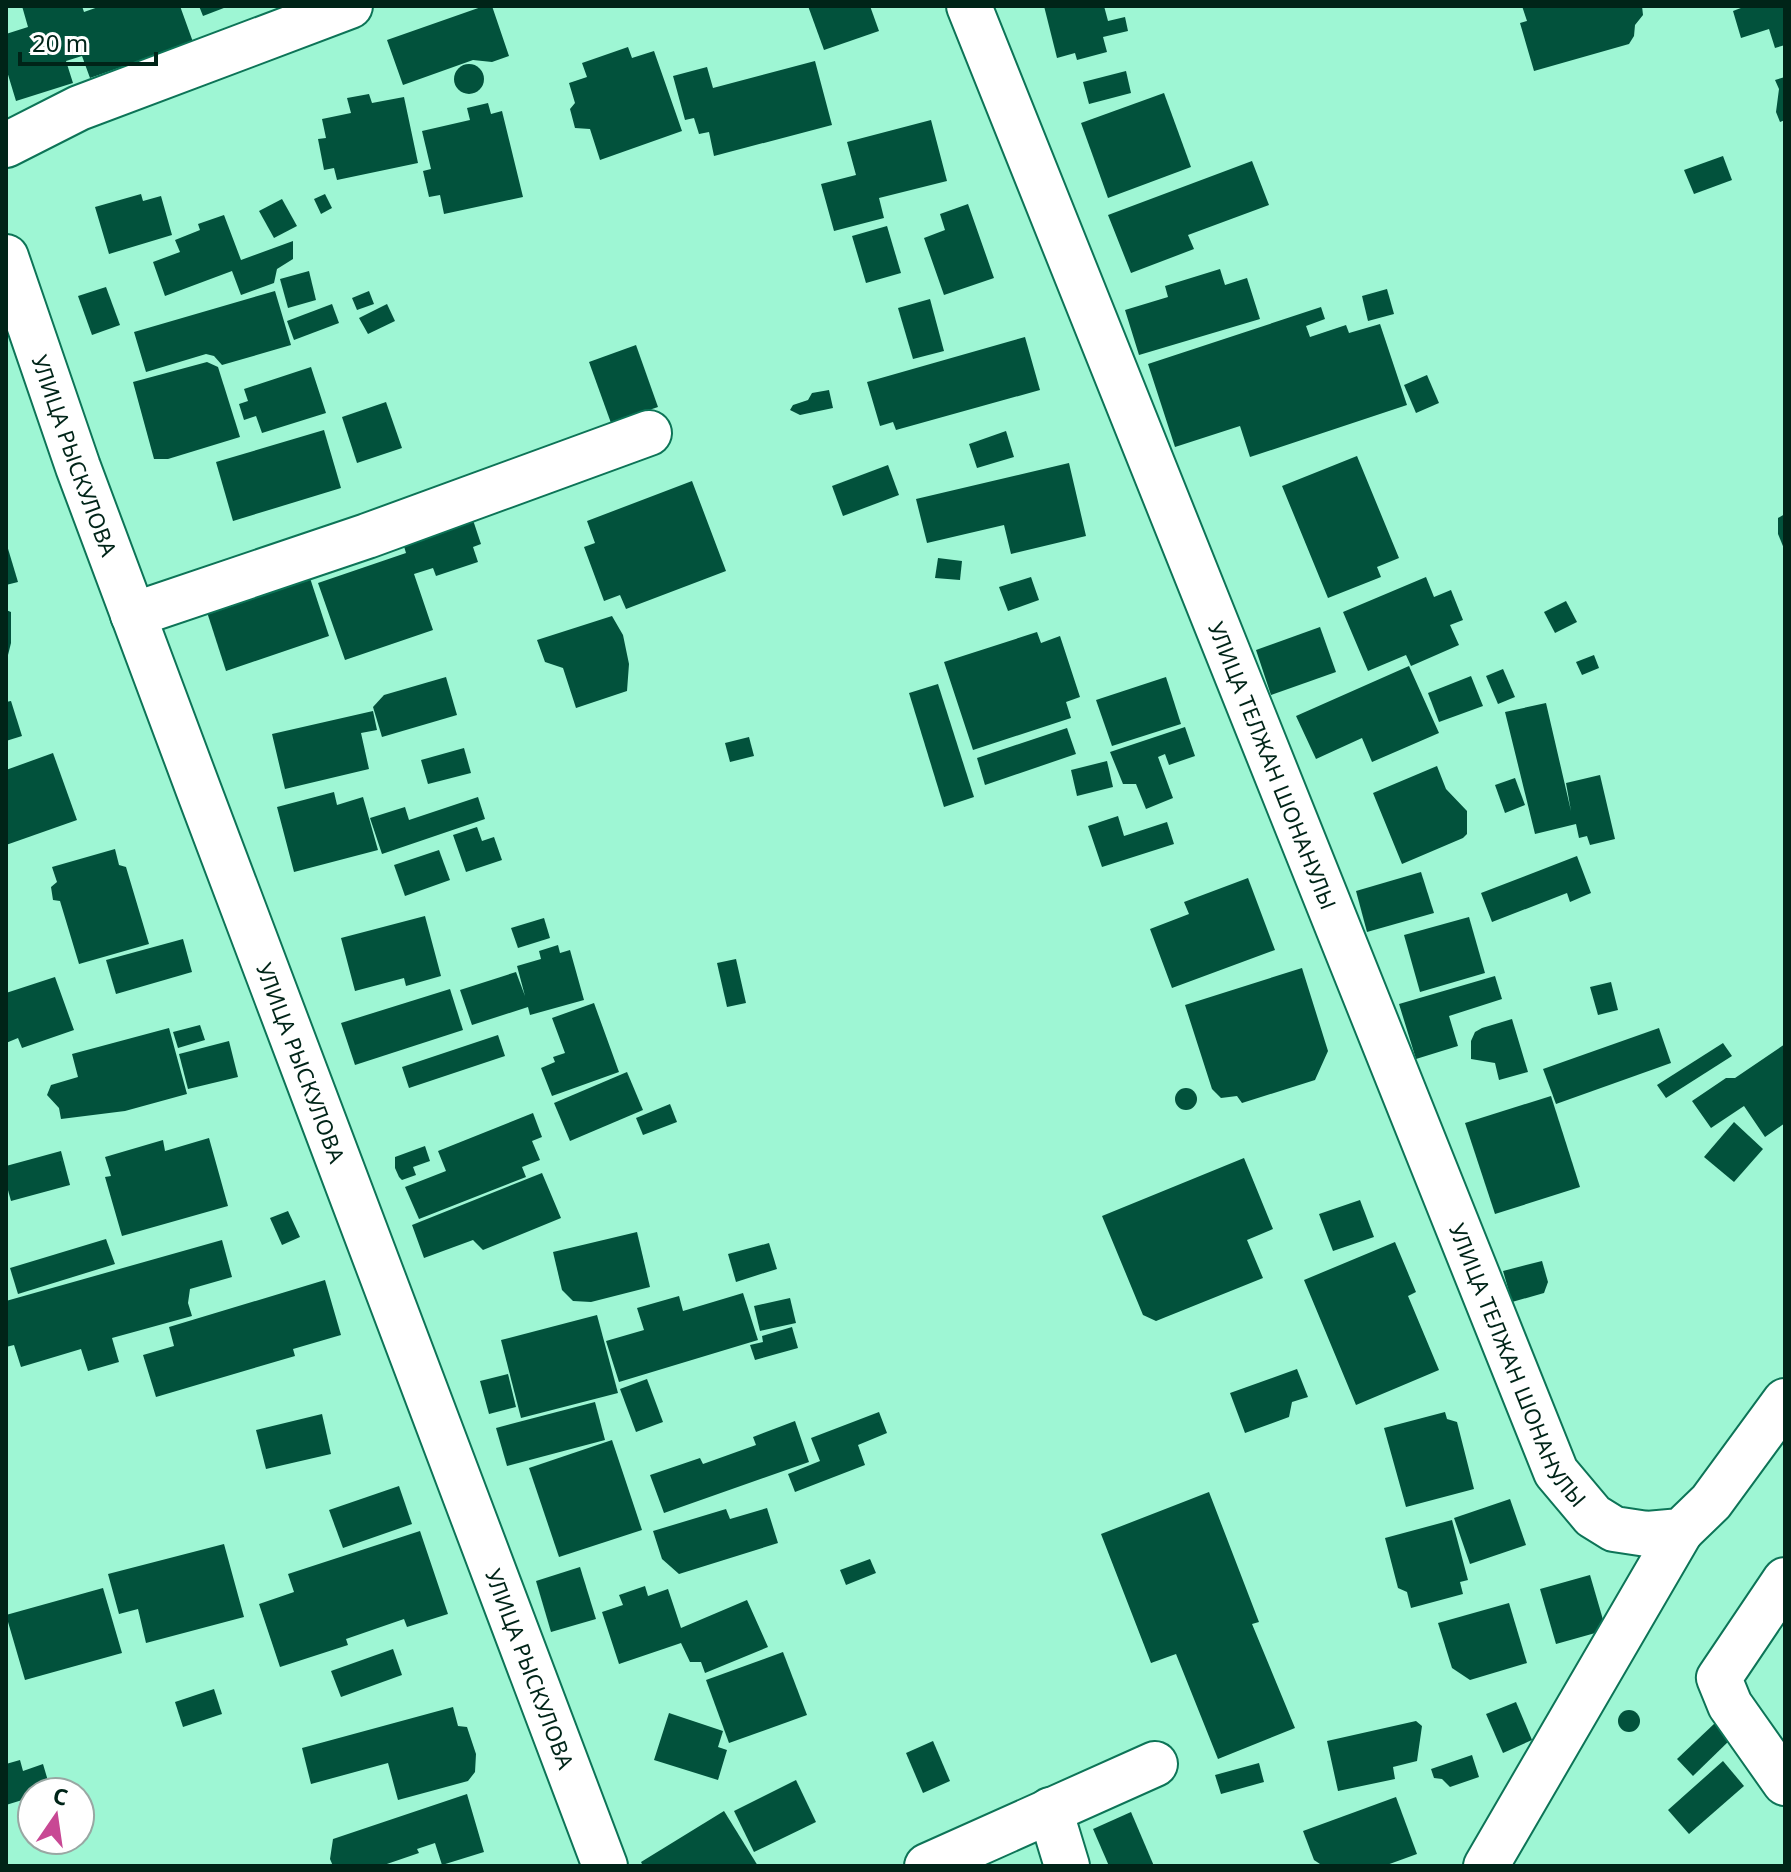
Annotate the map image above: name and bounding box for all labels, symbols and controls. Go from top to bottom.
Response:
scale bar [20,16,156,66]
text: 20 m [32,26,88,59]
street label: УЛИЦА РЫСКУЛОВА [26,351,125,561]
street label: УЛИЦА ТЕЛЖАН ШОНАНУЛЫ [1202,617,1344,914]
street label: УЛИЦА РЫСКУЛОВА [250,958,353,1168]
street label: УЛИЦА ТЕЛЖАН ШОНАНУЛЫ [1443,1219,1594,1513]
street label: УЛИЦА РЫСКУЛОВА [479,1564,582,1774]
north arrow [16,1776,96,1856]
text: С [50,1779,71,1812]

